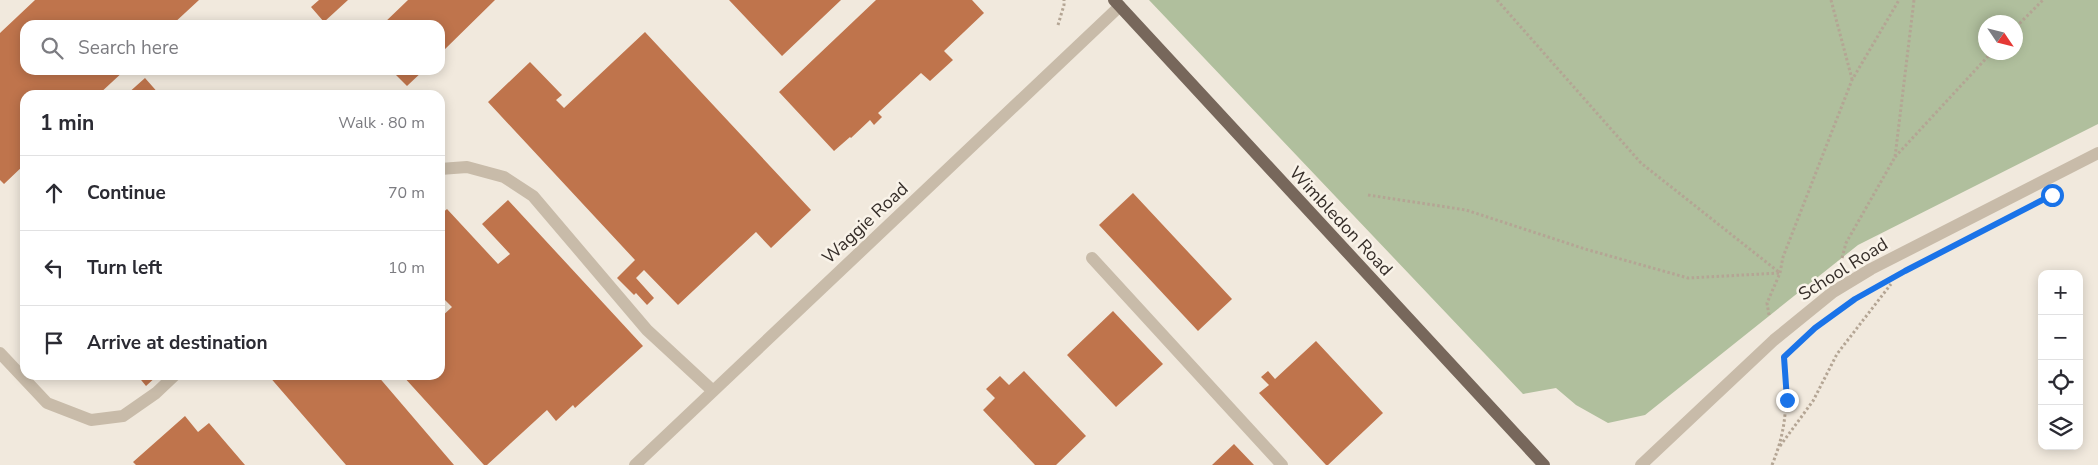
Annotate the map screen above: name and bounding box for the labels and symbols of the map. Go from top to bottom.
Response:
north arrow [1978,15,2023,60]
street label: Wimbledon Road [1284,161,1398,281]
street label: Waggie Road [817,177,913,269]
route start [2041,184,2064,207]
street label: School Road [1794,232,1892,306]
route end [1776,389,1799,412]

